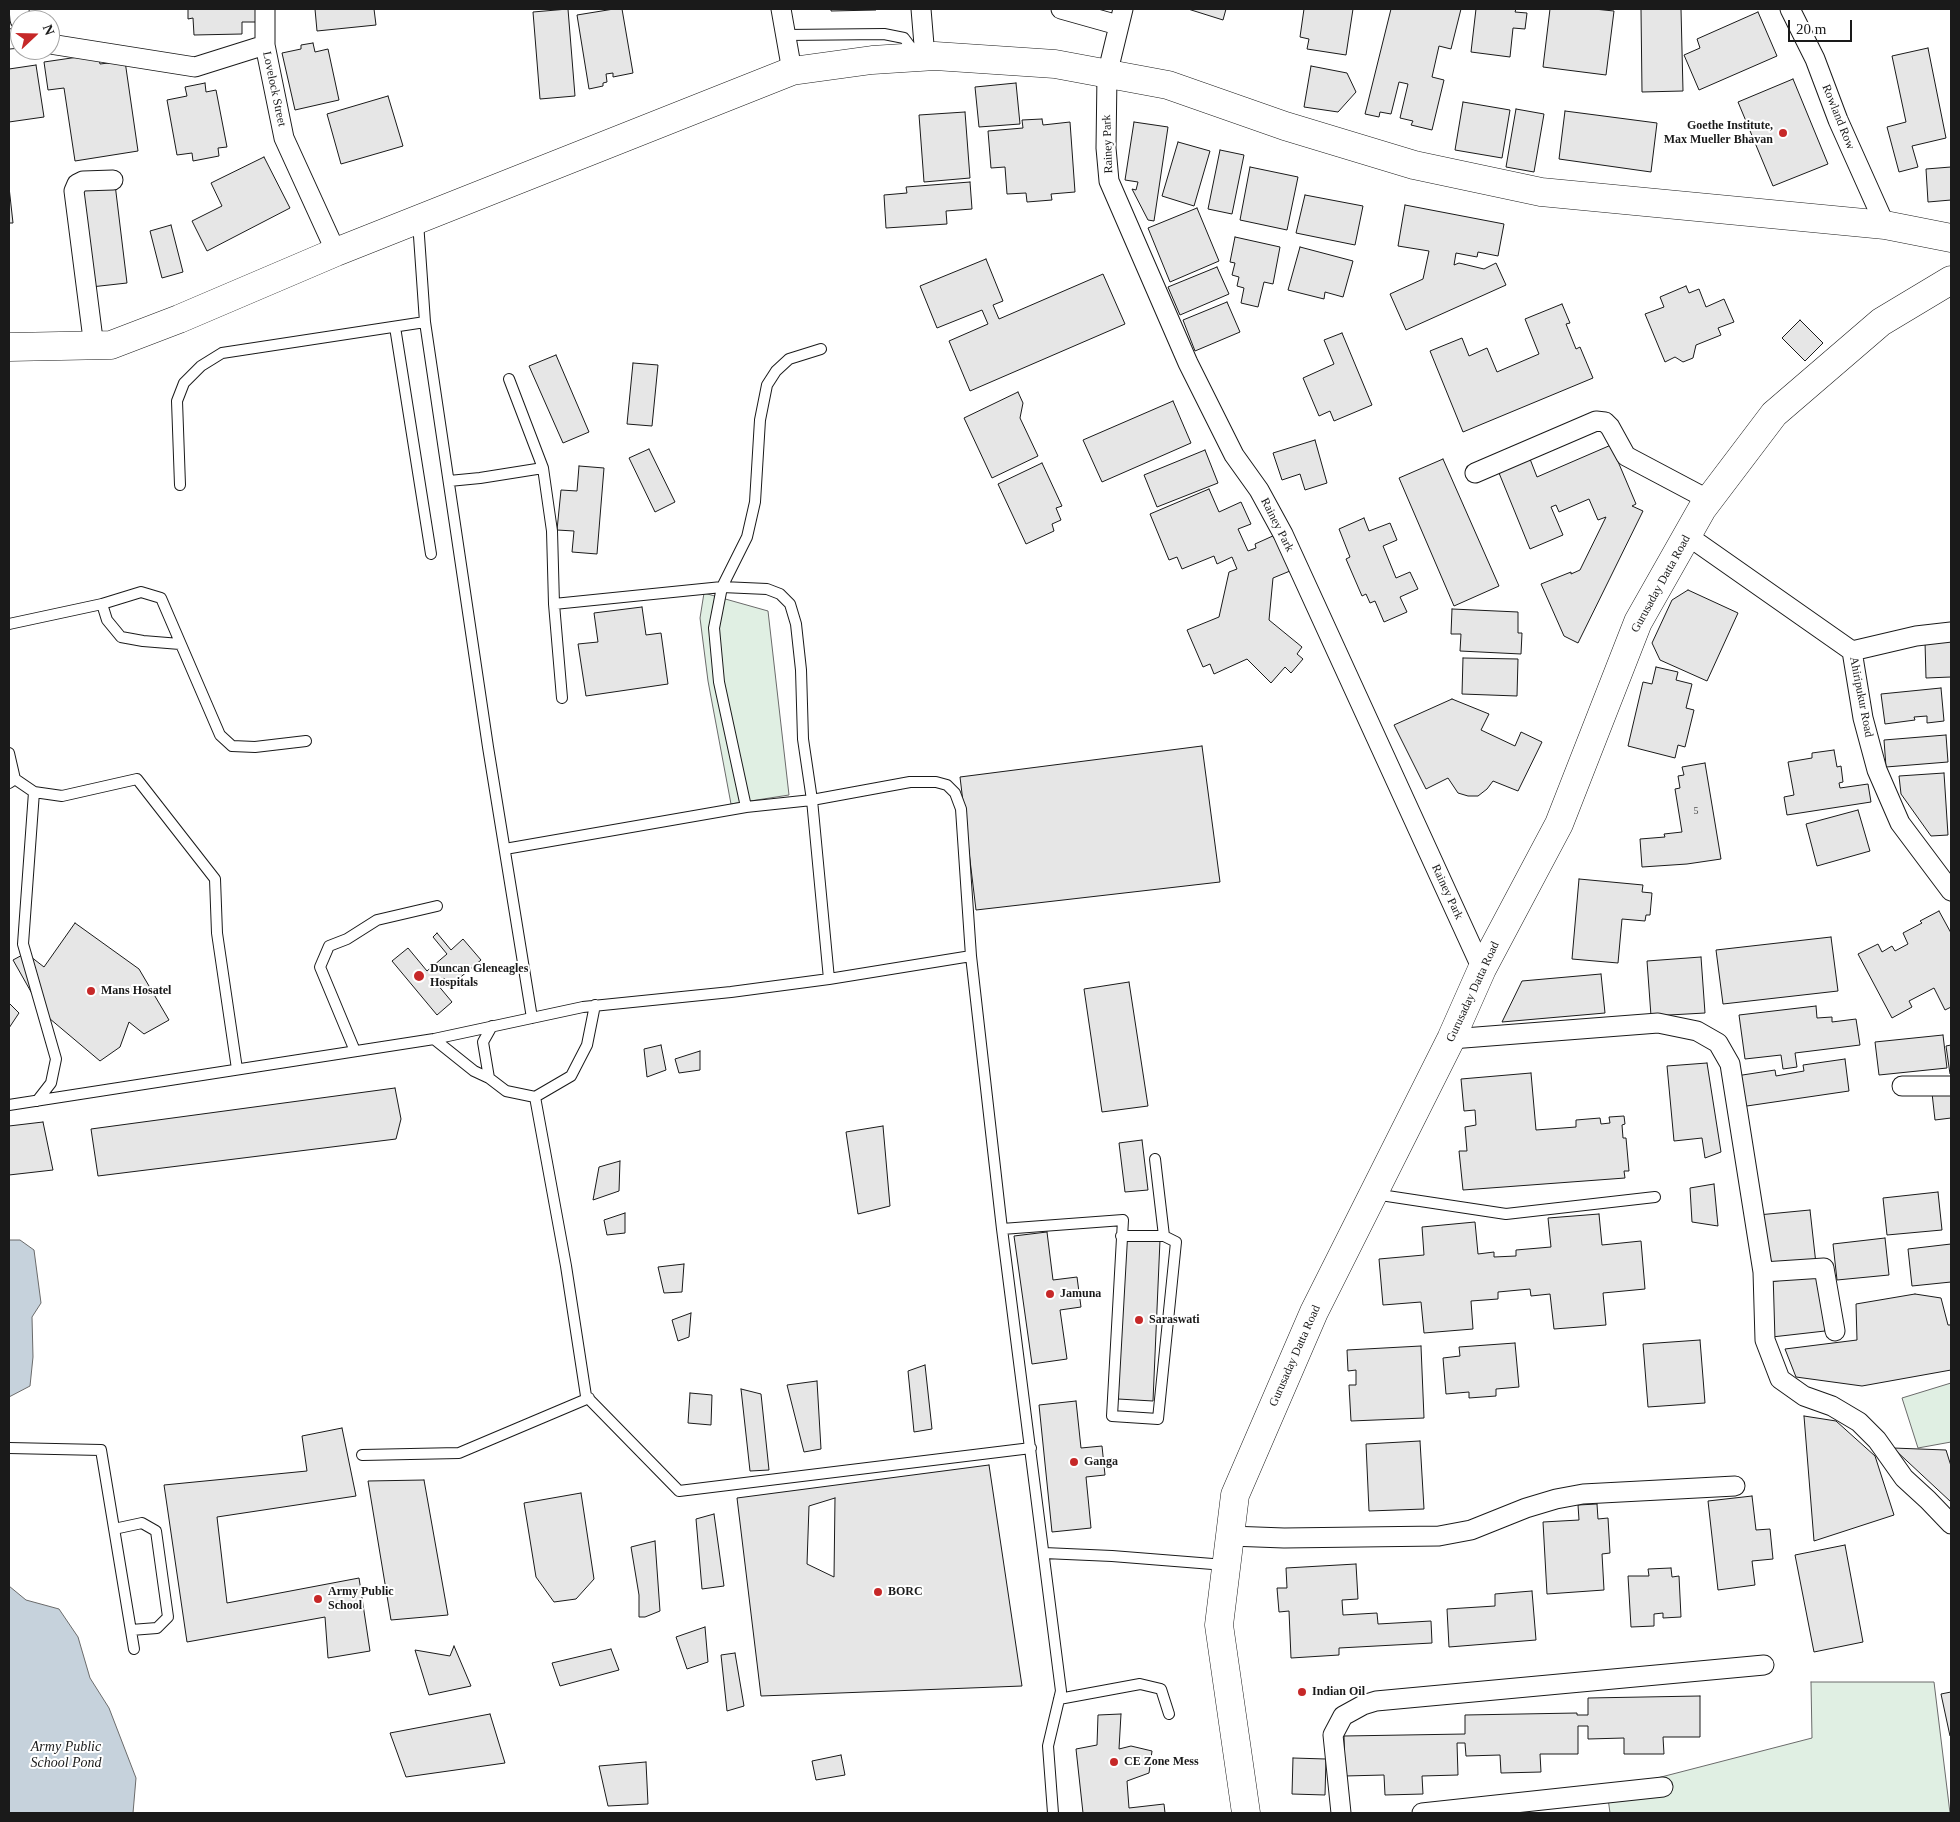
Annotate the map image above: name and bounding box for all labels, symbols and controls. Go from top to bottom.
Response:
north arrow [10,10,60,60]
scale bar [1790,10,1854,42]
text: 20 m [1796,21,1826,37]
text: N [40,22,57,37]
street label: Lovelock Street [259,50,289,128]
street label: Rowland Row [1818,82,1858,152]
street label: Rainey Park [1100,114,1116,174]
place label: Goethe Institute, Max Mueller Bhavan [1664,119,1773,147]
marker: Goethe Institute, Max Mueller Bhavan [1777,127,1789,139]
street label: Rainey Park [1257,495,1297,555]
street label: Gurusaday Datta Road [1628,533,1694,635]
street label: Ahiripukur Road [1846,656,1876,738]
house number: 5 [1694,805,1698,817]
street label: Rainey Park [1428,862,1466,922]
street label: Gurusaday Datta Road [1443,939,1503,1045]
place label: Duncan Gleneagles Hospitals [430,962,528,990]
marker: Duncan Gleneagles Hospitals [412,969,426,983]
place label: Mans Hosatel [101,984,171,998]
marker: Mans Hosatel [85,985,97,997]
place label: Jamuna [1060,1287,1101,1301]
marker: Jamuna [1044,1288,1056,1300]
street label: Gurusaday Datta Road [1266,1303,1324,1409]
place label: Saraswati [1149,1313,1200,1327]
marker: Saraswati [1133,1314,1145,1326]
place label: Ganga [1084,1455,1118,1469]
marker: Ganga [1068,1456,1080,1468]
place label: Army Public School [328,1585,394,1613]
place label: BORC [888,1585,923,1599]
marker: BORC [872,1586,884,1598]
marker: Army Public School [312,1593,324,1605]
place label: Indian Oil [1312,1685,1365,1699]
marker: Indian Oil [1296,1686,1308,1698]
water label: Army Public School Pond [30,1739,102,1771]
place label: CE Zone Mess [1124,1755,1199,1769]
marker: CE Zone Mess [1108,1756,1120,1768]

